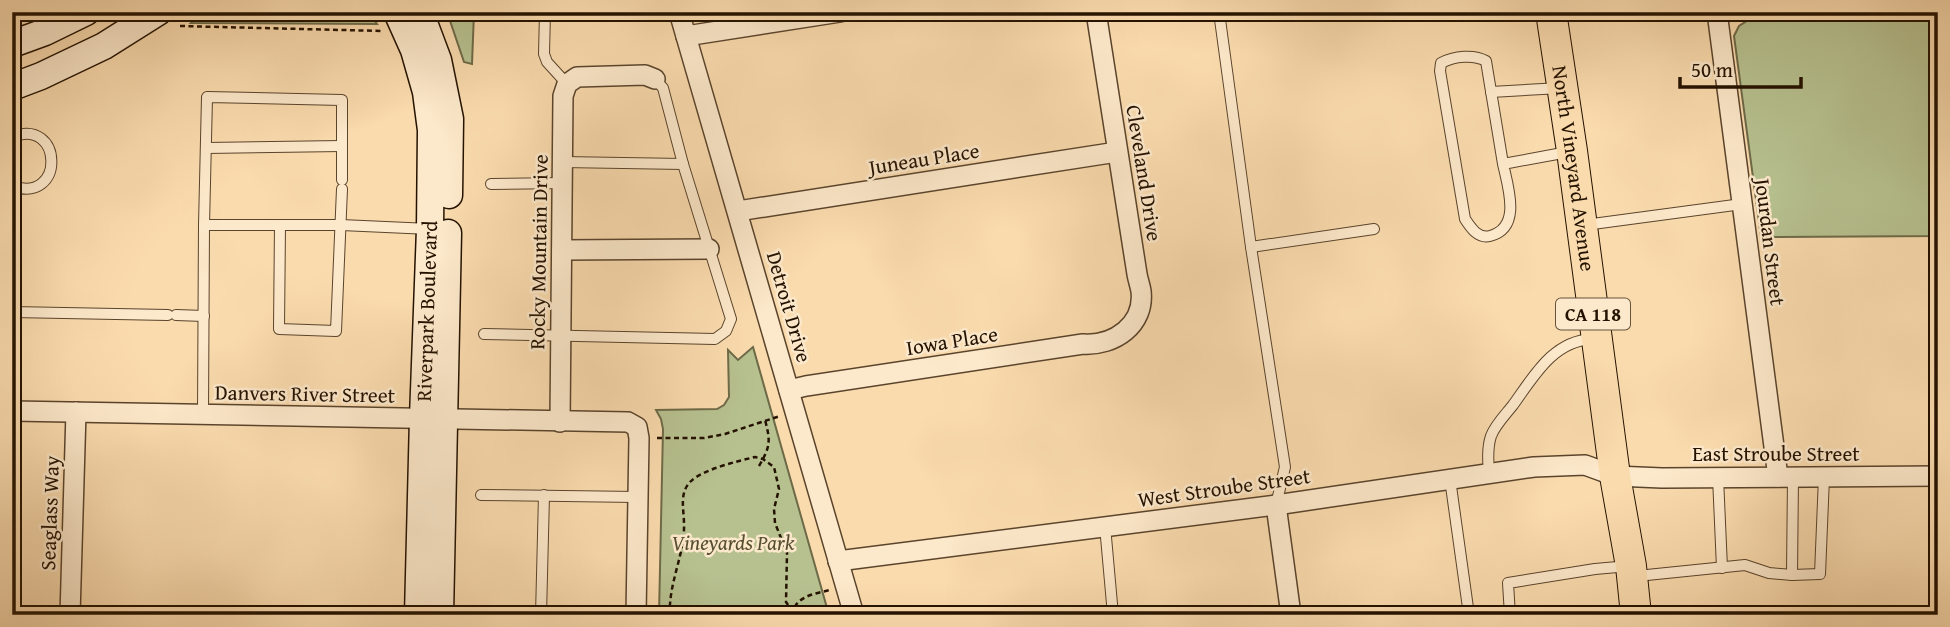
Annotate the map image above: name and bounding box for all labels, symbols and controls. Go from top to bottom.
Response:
scale bar [1680,46,1801,90]
text: 50 m [1691,54,1733,85]
street label: North Vineyard Avenue [1544,63,1604,273]
street label: Cleveland Drive [1118,103,1171,243]
street label: Juneau Place [863,134,982,183]
street label: Rocky Mountain Drive [521,154,556,350]
street label: Jourdan Street [1747,174,1794,308]
street label: Riverpark Boulevard [408,219,445,402]
street label: Detroit Drive [759,248,820,366]
road number: CA 118 [1556,298,1630,330]
street label: Iowa Place [904,318,1000,363]
street label: Danvers River Street [215,376,396,411]
street label: East Stroube Street [1692,438,1860,469]
street label: Seaglass Way [32,454,67,571]
street label: West Stroube Street [1136,460,1313,515]
park label: Vineyards Park [672,527,795,558]

